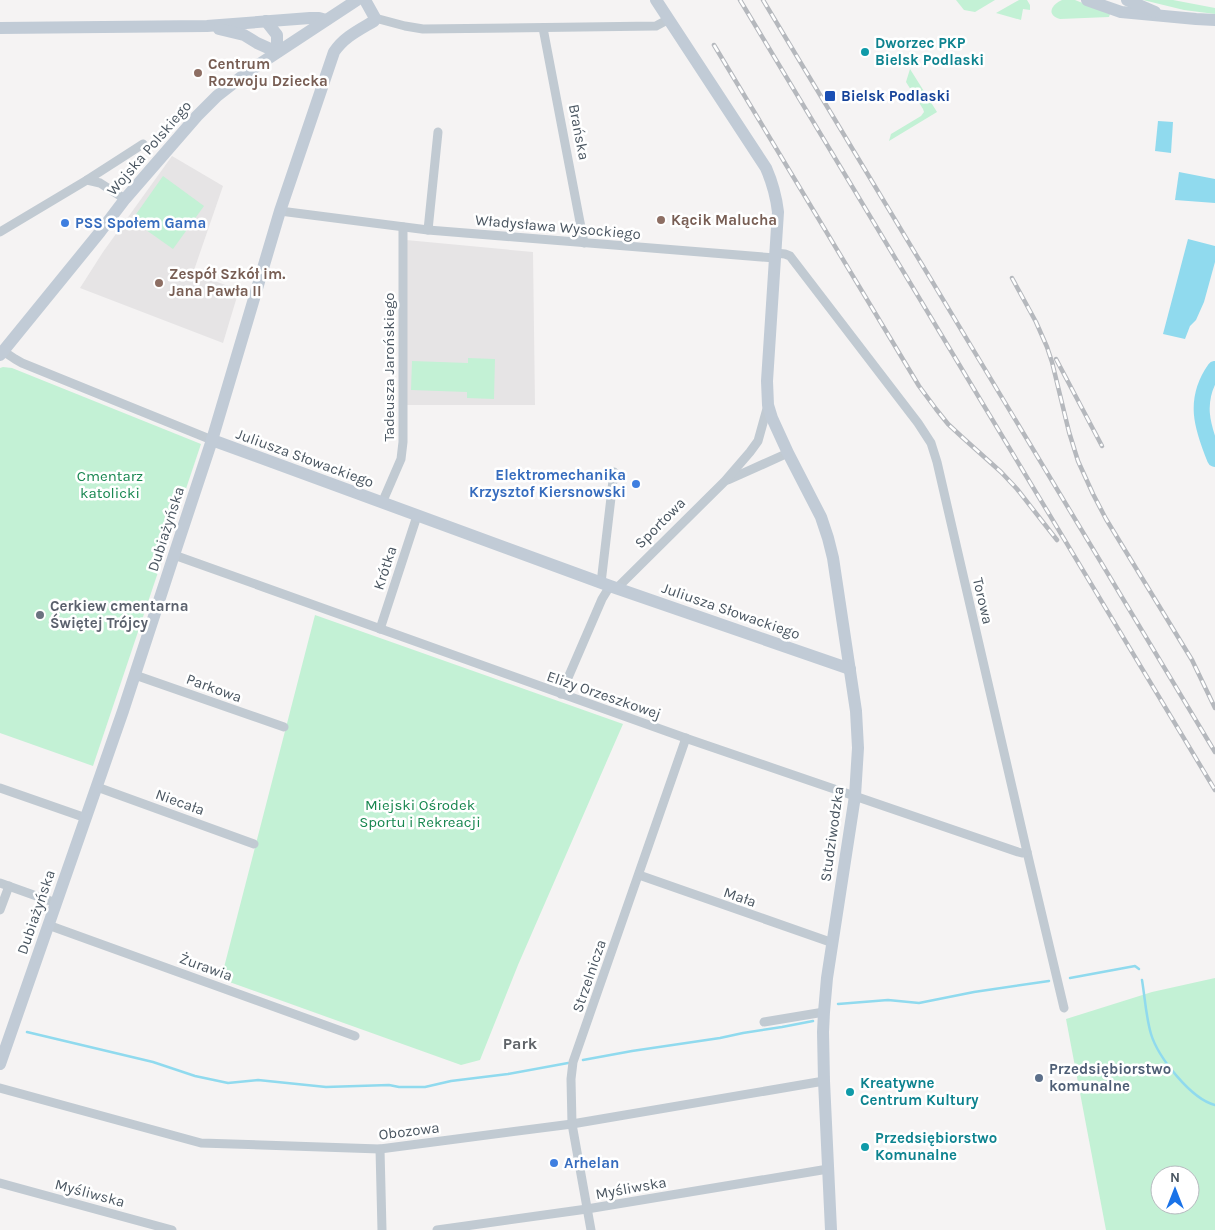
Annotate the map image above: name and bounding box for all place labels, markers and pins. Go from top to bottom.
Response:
place label: Dworzec PKP Bielsk Podlaski [875,34,984,69]
marker: Dworzec PKP Bielsk Podlaski [859,46,871,58]
place label: Centrum Rozwoju Dziecka [208,55,328,90]
marker: Centrum Rozwoju Dziecka [192,67,204,79]
place label: Bielsk Podlaski [841,87,950,105]
marker: Bielsk Podlaski [823,89,837,103]
place label: Kącik Malucha [671,211,777,229]
place label: PSS Społem Gama [75,214,206,232]
marker: Kącik Malucha [655,214,667,226]
marker: PSS Społem Gama [59,217,71,229]
place label: Zespół Szkół im. Jana Pawła II [169,265,285,300]
marker: Zespół Szkół im. Jana Pawła II [153,277,165,289]
place label: Elektromechanika Krzysztof Kiersnowski [469,466,626,501]
marker: Elektromechanika Krzysztof Kiersnowski [630,478,642,490]
place label: Cerkiew cmentarna Świętej Trójcy [50,597,188,632]
marker: Cerkiew cmentarna Świętej Trójcy [34,609,46,621]
place label: Przedsiębiorstwo komunalne [1049,1060,1171,1095]
marker: Przedsiębiorstwo komunalne [1033,1072,1045,1084]
place label: Kreatywne Centrum Kultury [860,1074,979,1109]
marker: Kreatywne Centrum Kultury [844,1086,856,1098]
place label: Przedsiębiorstwo Komunalne [875,1129,997,1164]
marker: Przedsiębiorstwo Komunalne [859,1141,871,1153]
place label: Arhelan [564,1154,619,1172]
marker: Arhelan [548,1157,560,1169]

